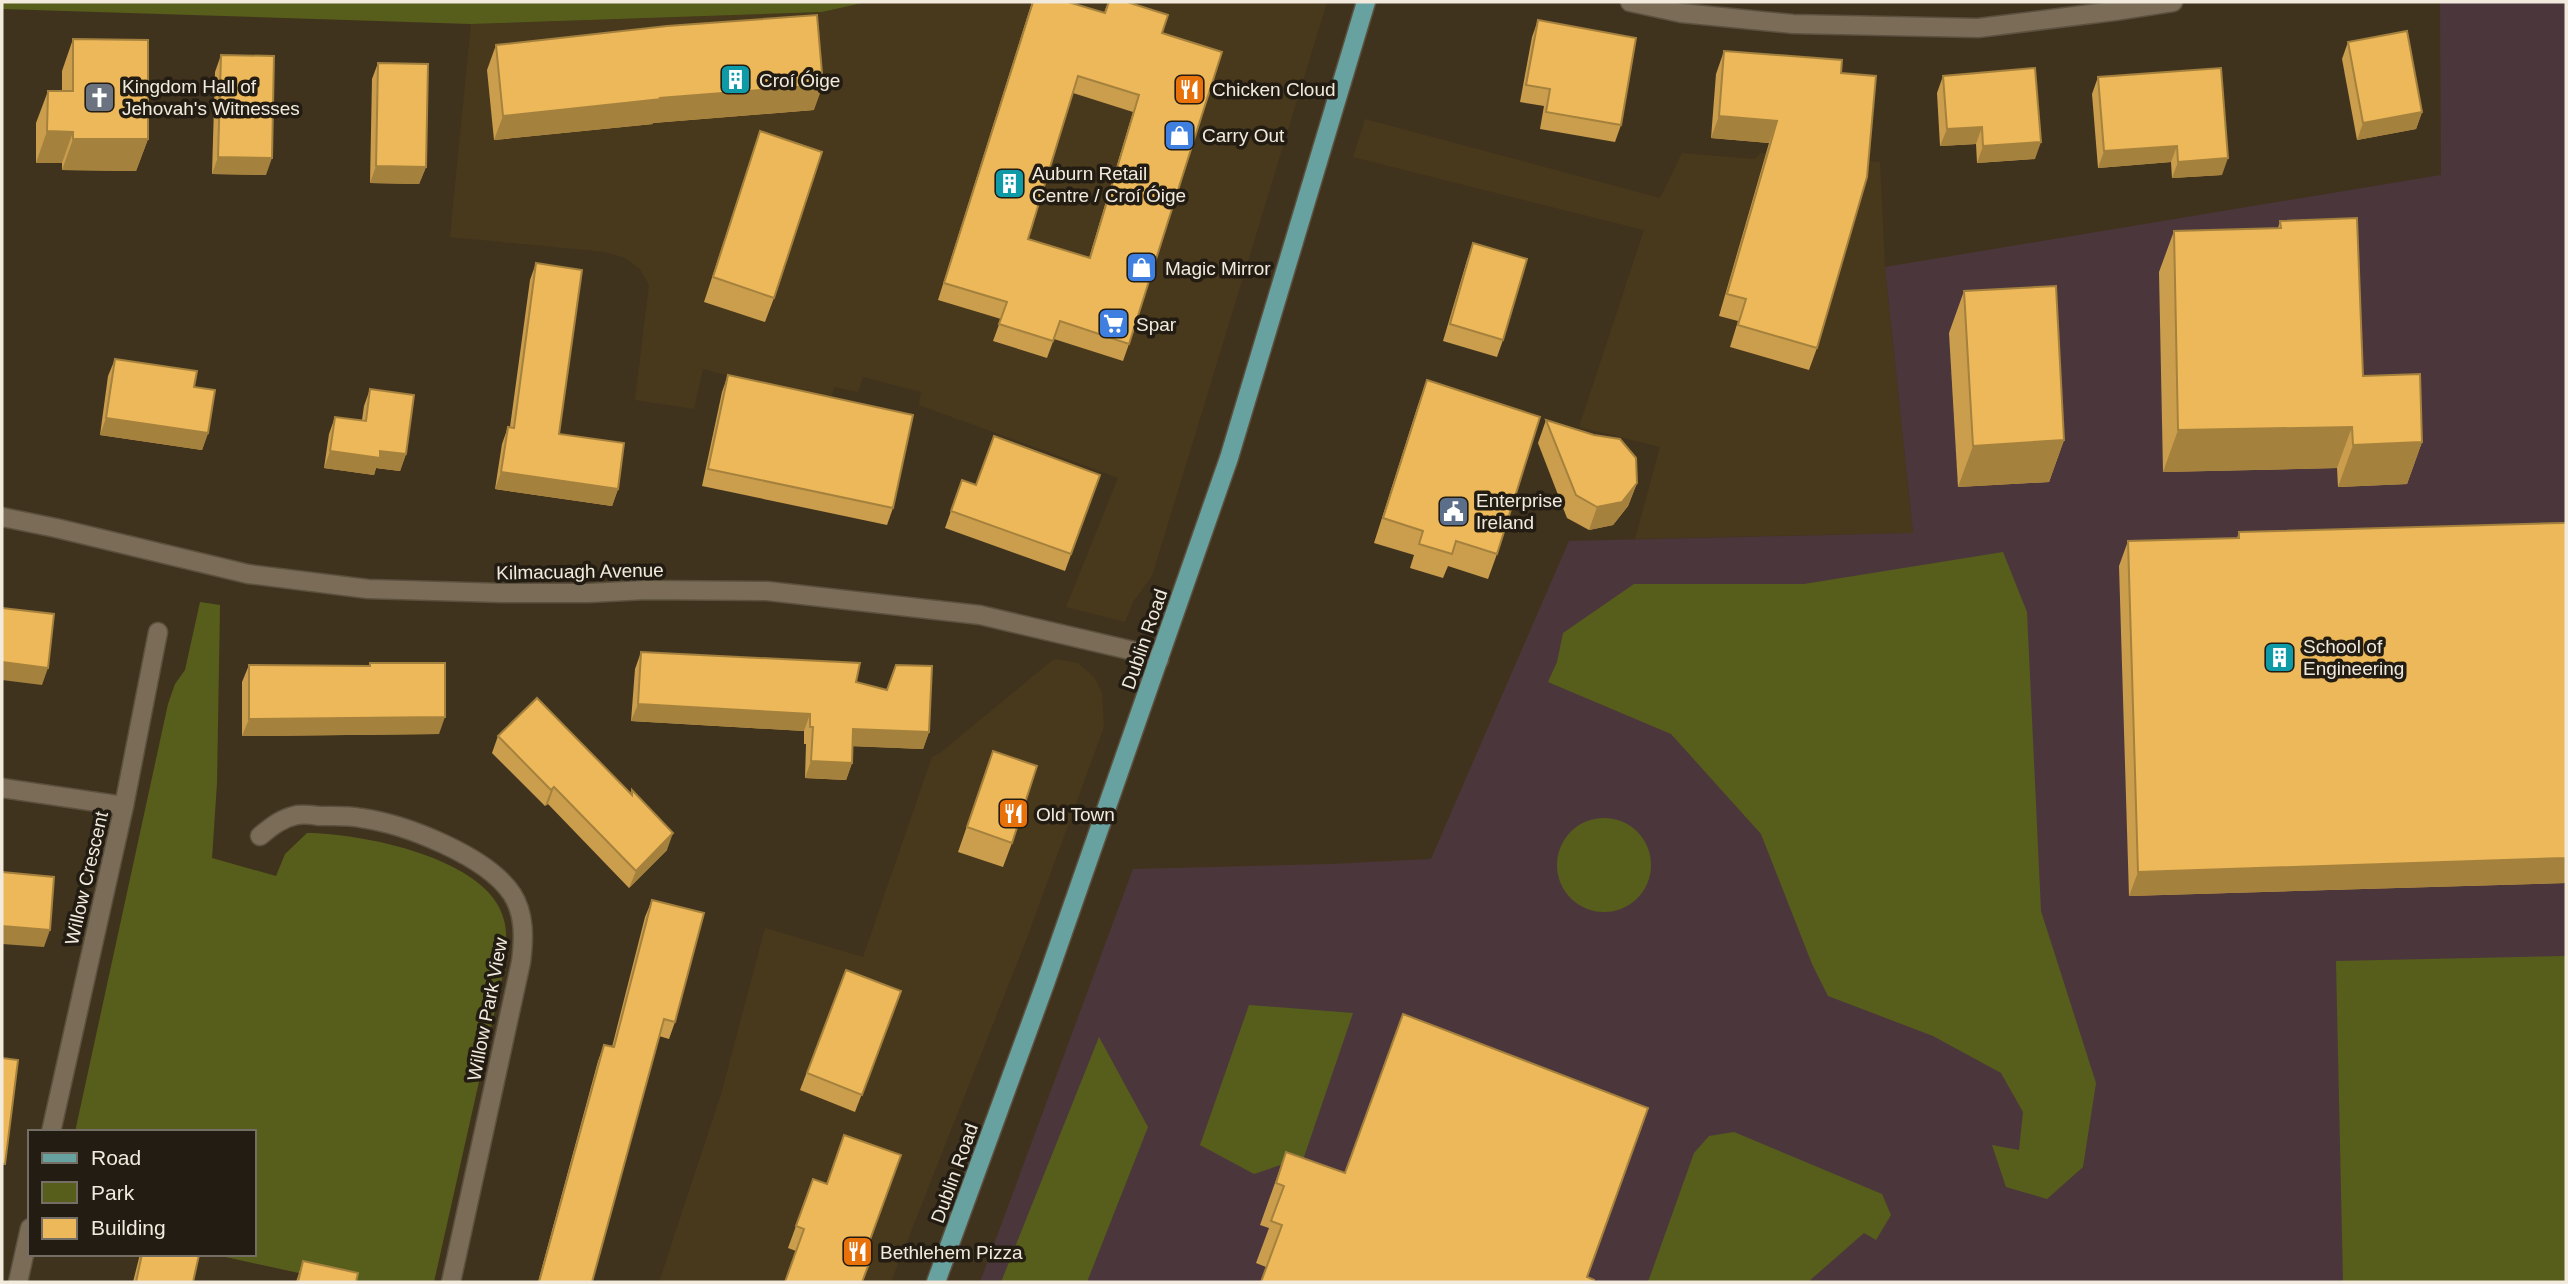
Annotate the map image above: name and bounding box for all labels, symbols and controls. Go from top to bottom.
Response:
building icon: Croí Óige [719,63,753,97]
place label: Croí Óige [759,70,840,91]
restaurant icon: Chicken Cloud [1172,72,1206,106]
place label: Kingdom Hall of Jehovah's Witnesses [122,76,300,119]
place label: Chicken Cloud [1212,79,1336,100]
church icon: Kingdom Hall of Jehovah's Witnesses [82,80,116,114]
shop icon: Carry Out [1162,118,1196,152]
place label: Carry Out [1202,125,1285,146]
place label: Auburn Retail Centre / Croí Óige [1032,163,1186,206]
building icon: Auburn Retail Centre / Croí Óige [992,167,1026,201]
shop icon: Magic Mirror [1125,251,1159,285]
place label: Magic Mirror [1165,258,1271,279]
supermarket icon: Spar [1096,307,1130,341]
place label: Spar [1136,314,1177,335]
place label: Enterprise Ireland [1476,490,1563,533]
public building icon: Enterprise Ireland [1436,494,1470,528]
street label: Kilmacuagh Avenue [496,560,664,583]
street label: Dublin Road [1118,586,1171,692]
place label: School of Engineering [2303,636,2404,679]
building icon: School of Engineering [2263,640,2297,674]
restaurant icon: Old Town [996,797,1030,831]
place label: Old Town [1036,804,1115,825]
street label: Willow Crescent [61,809,112,947]
street label: Willow Park View [463,935,512,1082]
street label: Dublin Road [927,1120,982,1226]
legend [28,1130,256,1256]
text: Road [91,1146,141,1169]
text: Park [91,1181,135,1204]
text: Building [91,1216,166,1239]
restaurant icon: Bethlehem Pizza [840,1235,874,1269]
place label: Bethlehem Pizza [880,1242,1023,1263]

